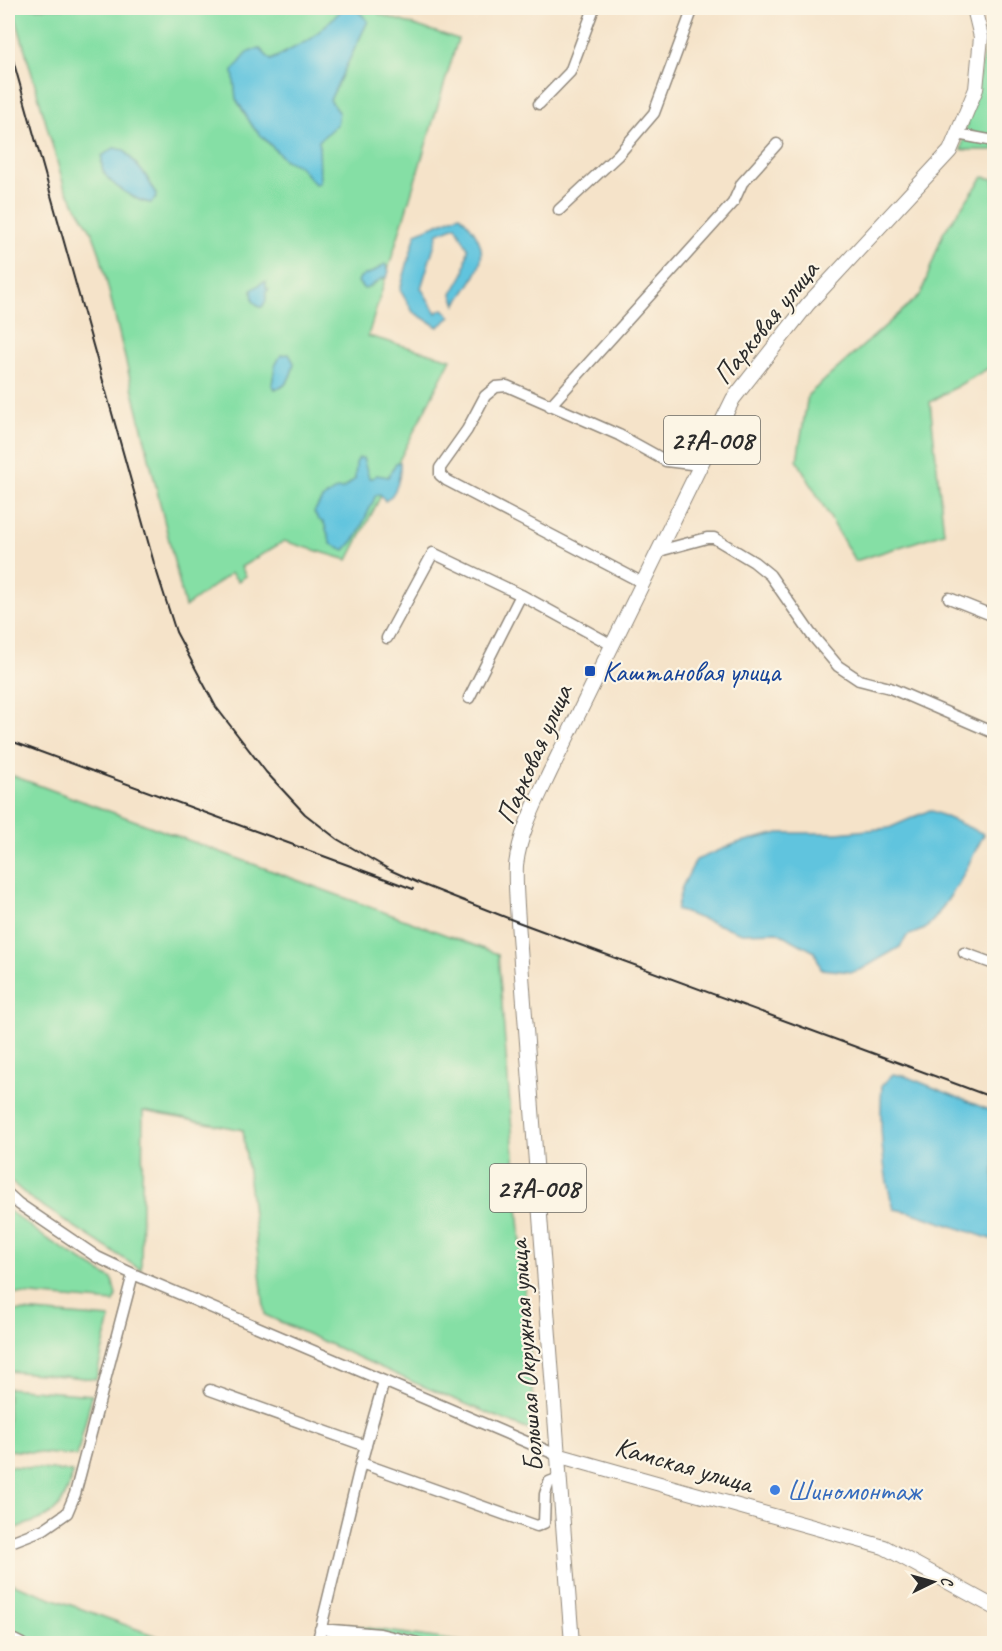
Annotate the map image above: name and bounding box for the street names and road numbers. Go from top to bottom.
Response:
street label: Парковая улица [705,252,827,391]
road number: 27А-008 [664,416,760,464]
street label: Парковая улица [487,677,580,829]
road number: 27А-008 [490,1164,586,1212]
street label: Большая Окружная улица [500,1236,551,1473]
street label: Камская улица [611,1428,759,1501]

